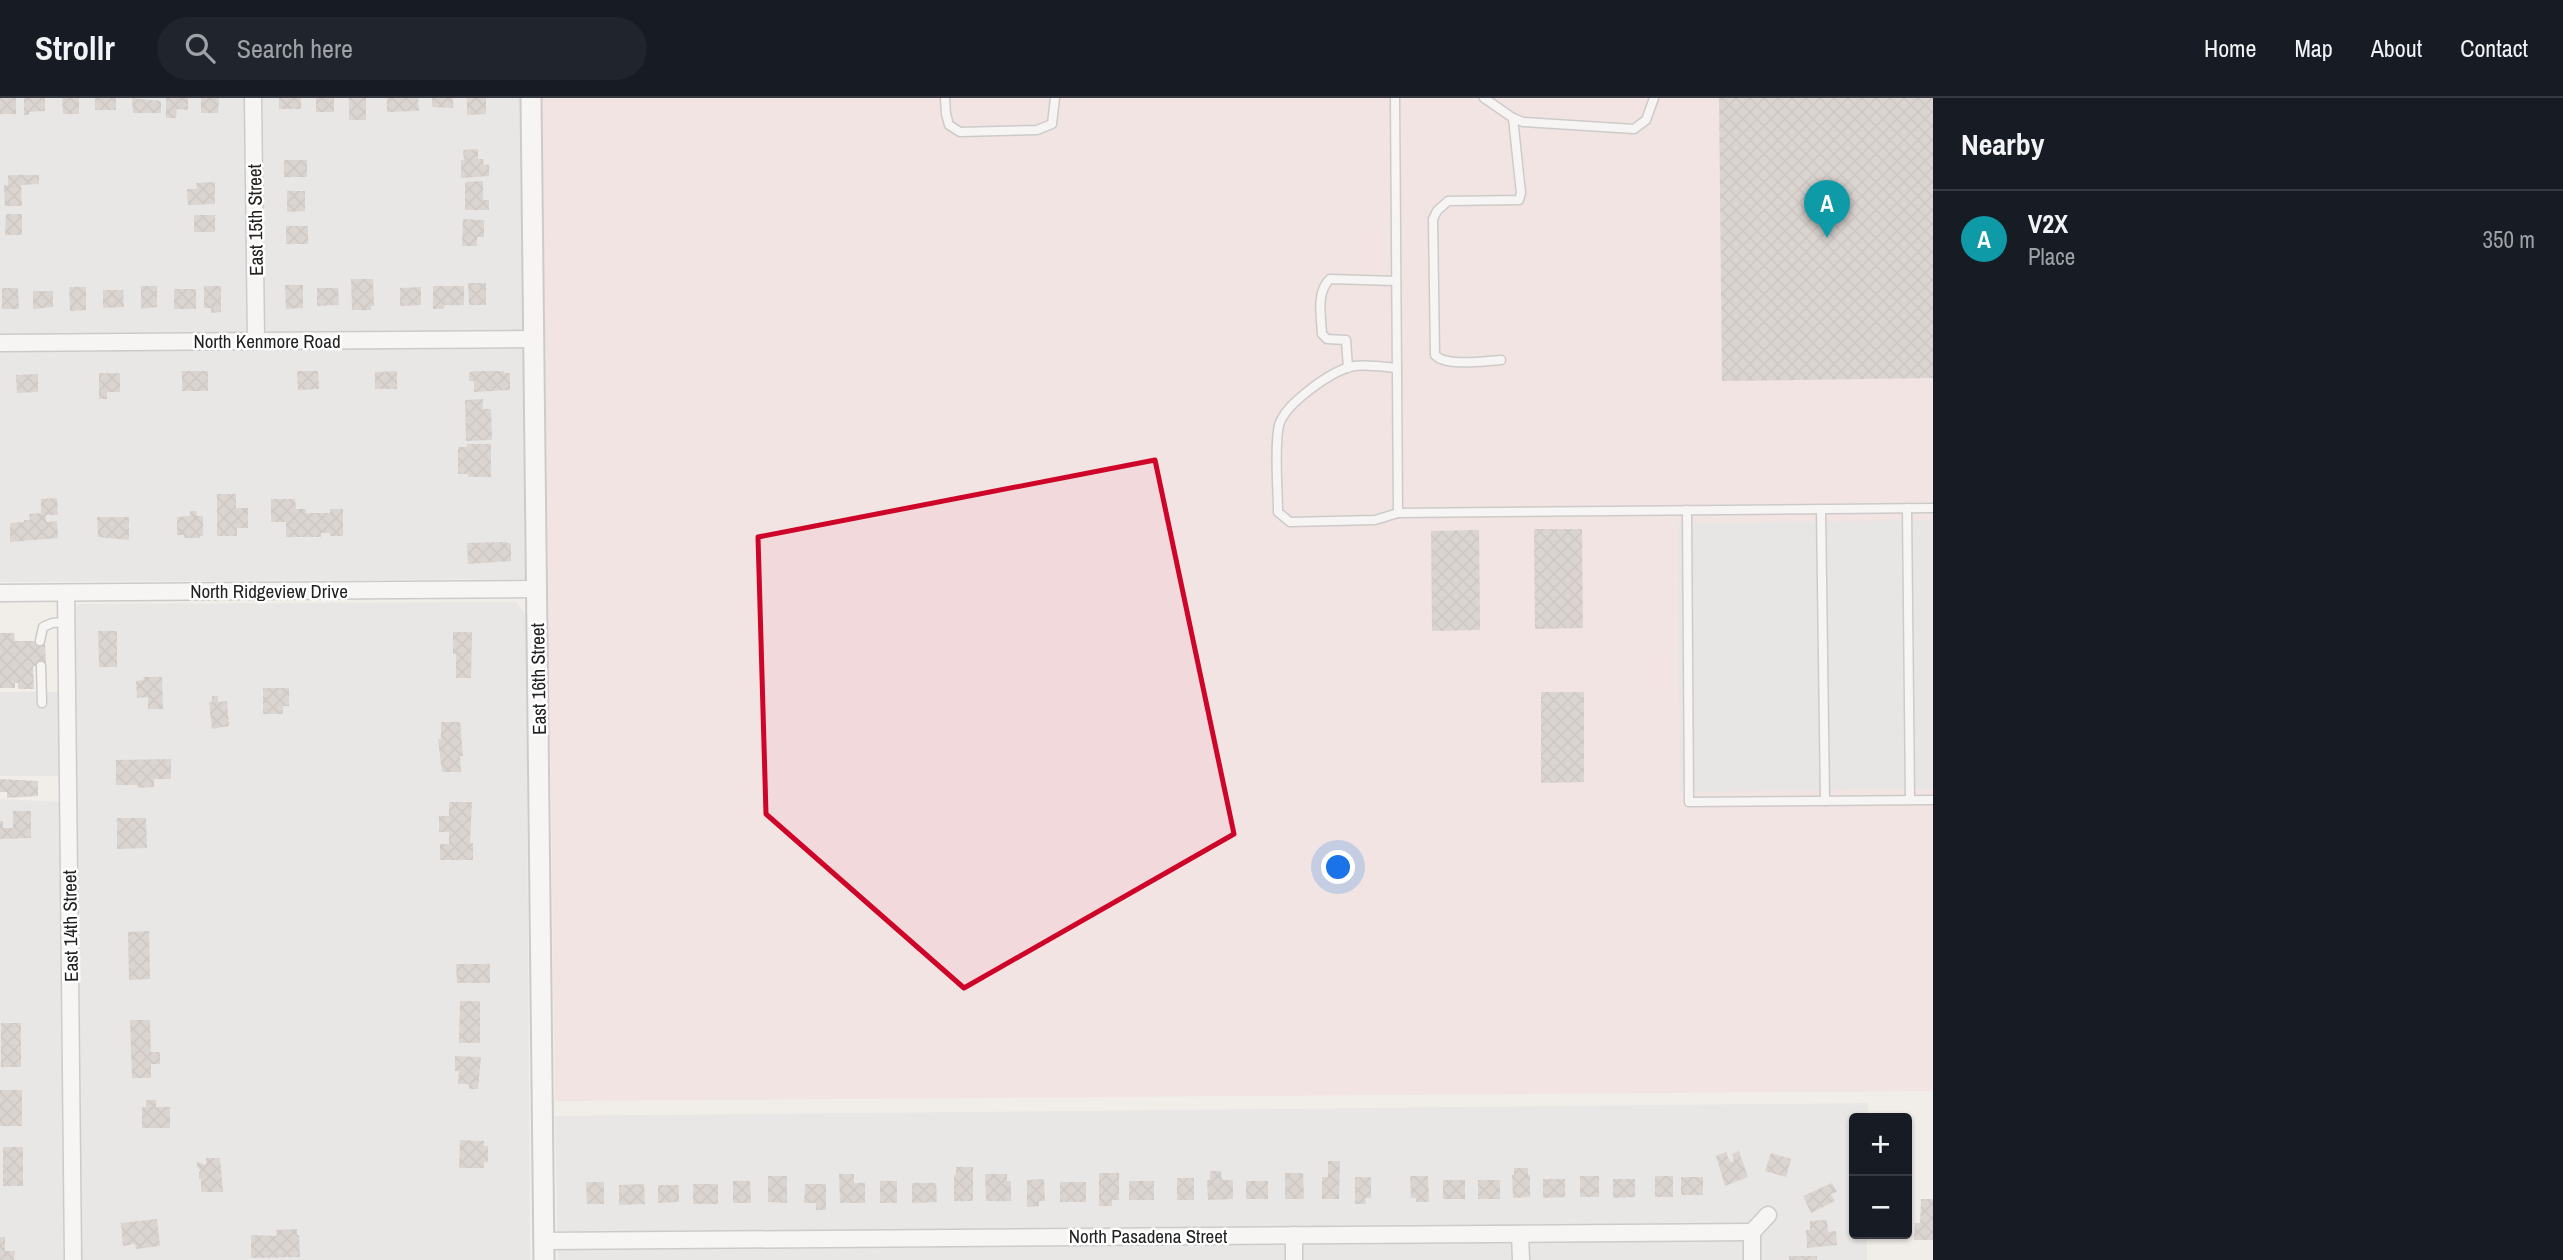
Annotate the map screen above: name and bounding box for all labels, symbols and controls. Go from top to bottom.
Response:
search box [157,17,647,80]
text: Strollr [35,26,115,70]
icon: search [181,29,219,67]
text: Search here [237,31,353,66]
text: Home [2204,32,2256,64]
text: Map [2294,32,2333,64]
text: About [2371,32,2422,64]
text: Contact [2460,32,2528,64]
text: Nearby [1961,124,2044,164]
street label: East 15th Street [241,163,269,276]
pin: A [1804,180,1850,238]
text: V2X [2028,206,2068,241]
text: A [1977,224,1991,255]
text: 350 m [2483,224,2535,255]
text: Place [2028,241,2075,272]
street label: North Kenmore Road [193,328,341,354]
street label: North Ridgeview Drive [190,578,348,604]
street label: East 16th Street [524,622,552,735]
your location [1321,850,1355,884]
street label: East 14th Street [56,869,84,982]
map controls [1849,1113,1912,1239]
button: + [1849,1113,1912,1176]
button: − [1849,1176,1912,1239]
street label: North Pasadena Street [1069,1223,1228,1249]

